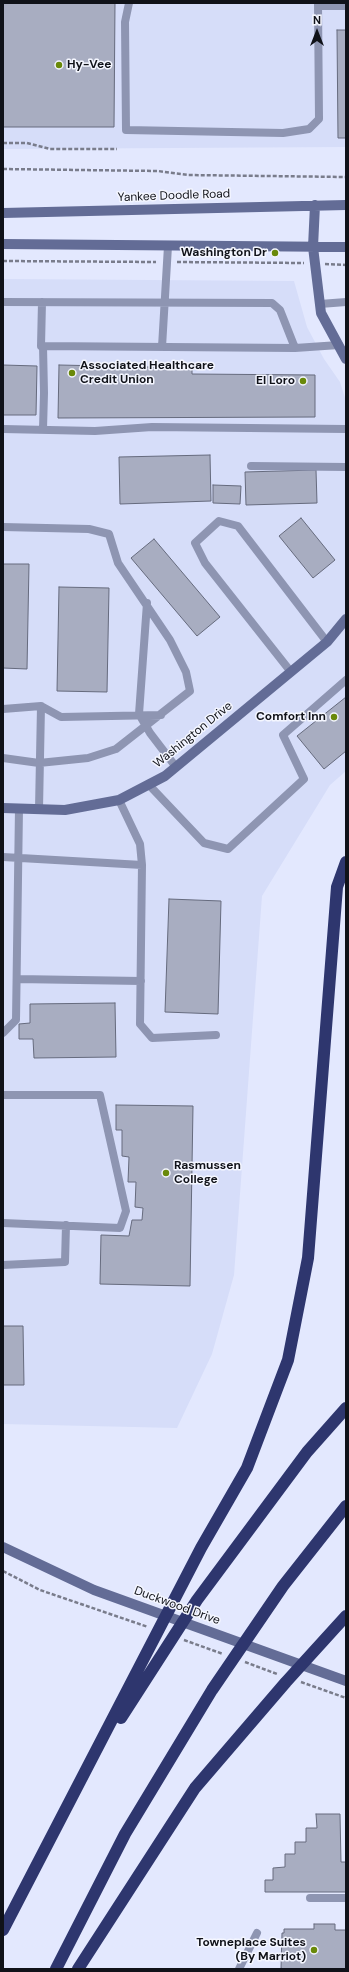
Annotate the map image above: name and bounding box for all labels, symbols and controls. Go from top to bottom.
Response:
north arrow [297,12,337,52]
text: N [313,13,321,27]
place label: Hy-Vee [67,58,112,72]
marker: Hy-Vee [54,60,64,70]
street label: Yankee Doodle Road [117,187,231,205]
place label: Washington Dr [181,246,267,260]
marker: Washington Dr [270,248,280,258]
place label: Associated Healthcare Credit Union [80,359,214,387]
marker: Associated Healthcare Credit Union [67,368,77,378]
place label: El Loro [256,374,295,388]
marker: El Loro [298,376,308,386]
street label: Washington Drive [151,699,235,771]
place label: Comfort Inn [256,710,326,724]
marker: Comfort Inn [329,712,339,722]
place label: Rasmussen College [174,1159,241,1187]
marker: Rasmussen College [161,1168,171,1178]
street label: Duckwood Drive [132,1584,222,1628]
place label: Towneplace Suites (By Marriot) [196,1936,306,1964]
marker: Towneplace Suites (By Marriot) [309,1945,319,1955]

